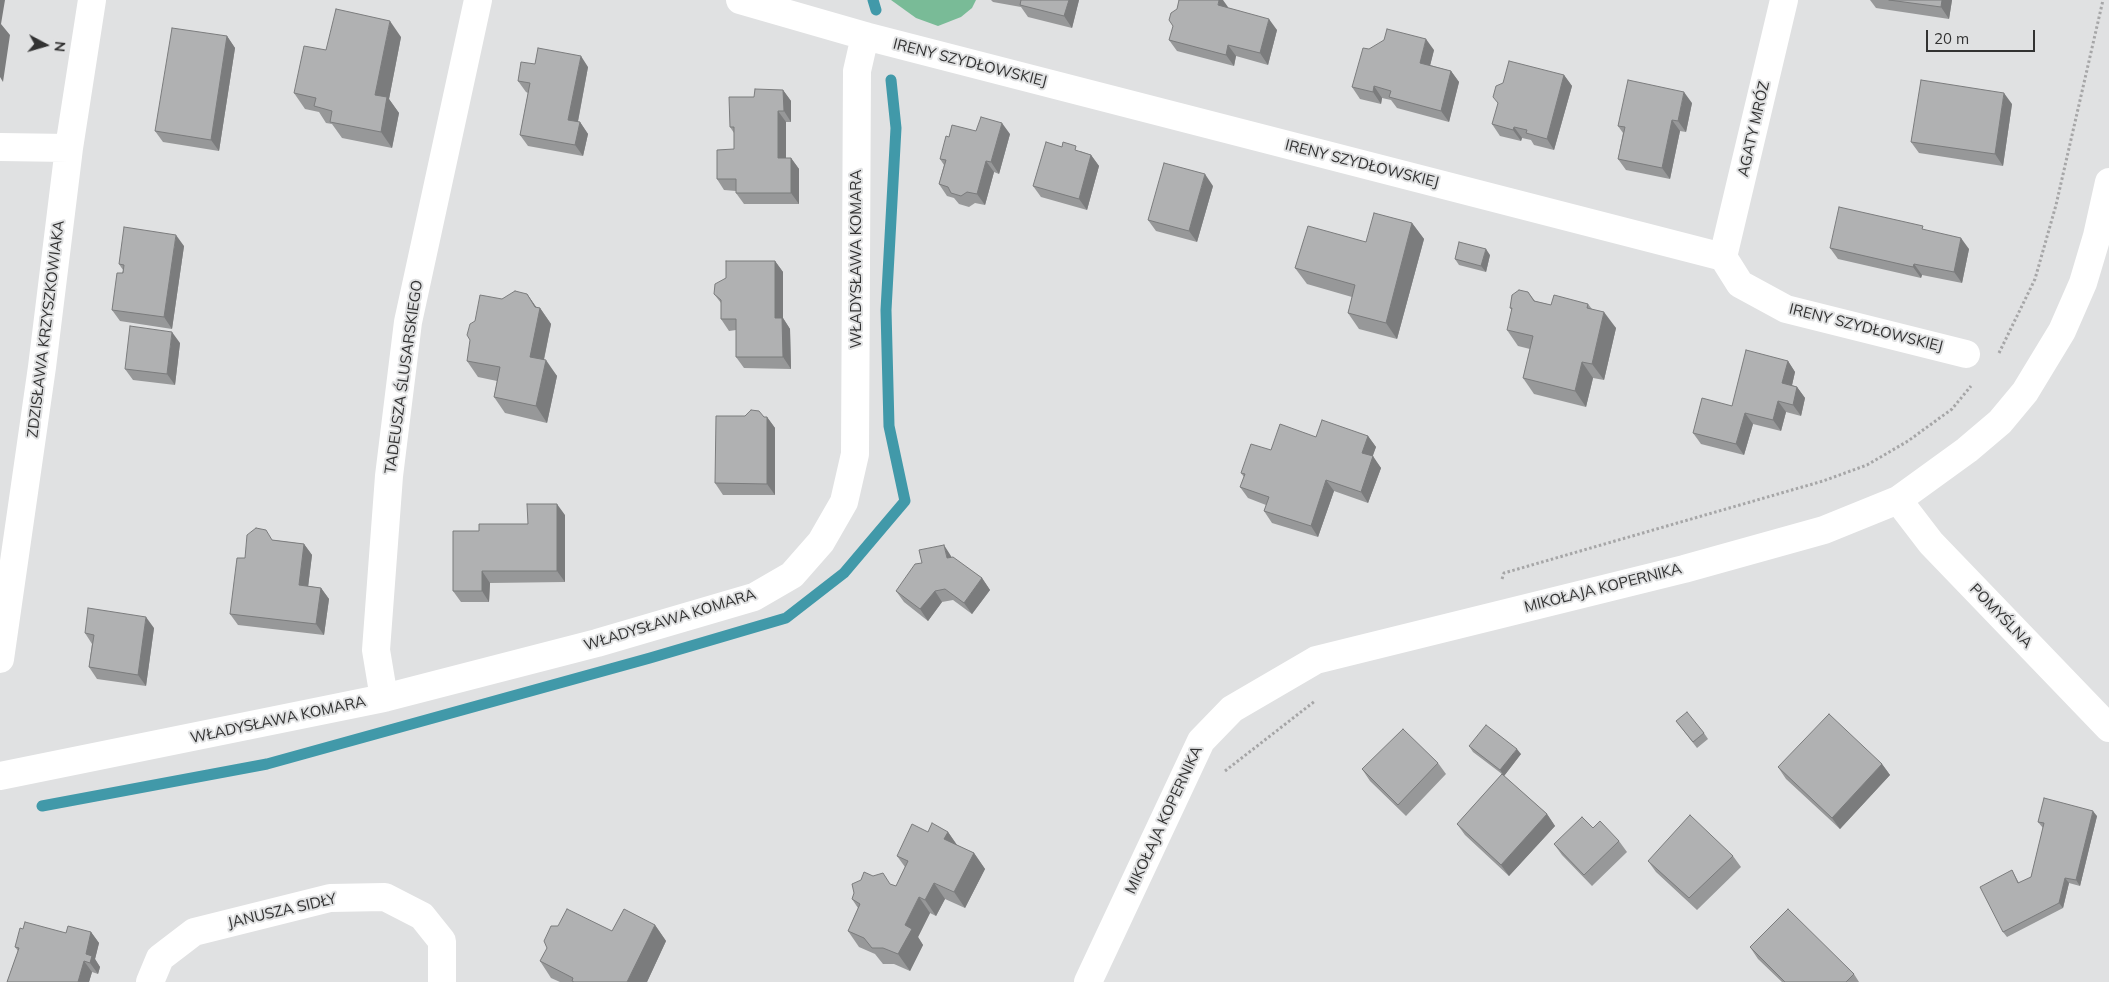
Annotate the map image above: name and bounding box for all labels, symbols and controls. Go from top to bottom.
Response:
north arrow [20,20,70,70]
scale bar [1929,20,2038,52]
text: 20 m [1934,29,1969,48]
street label: IRENY SZYDŁOWSKIEJ [891,35,1049,91]
text: N [50,40,69,53]
street label: AGATY MRÓZ [1734,80,1774,178]
street label: IRENY SZYDŁOWSKIEJ [1283,136,1441,192]
street label: WŁADYSŁAWA KOMARA [847,170,865,348]
street label: ZDZISŁAWA KRZYSZKOWIAKA [24,219,68,439]
street label: TADEUSZA ŚLUSARSKIEGO [381,279,427,475]
street label: IRENY SZYDŁOWSKIEJ [1787,300,1945,356]
street label: MIKOŁAJA KOPERNIKA [1523,560,1683,616]
street label: POMYŚLNA [1966,580,2036,652]
street label: WŁADYSŁAWA KOMARA [582,585,758,655]
street label: WŁADYSŁAWA KOMARA [189,693,367,747]
street label: MIKOŁAJA KOPERNIKA [1122,743,1206,897]
street label: JANUSZA SIDŁY [226,890,338,932]

